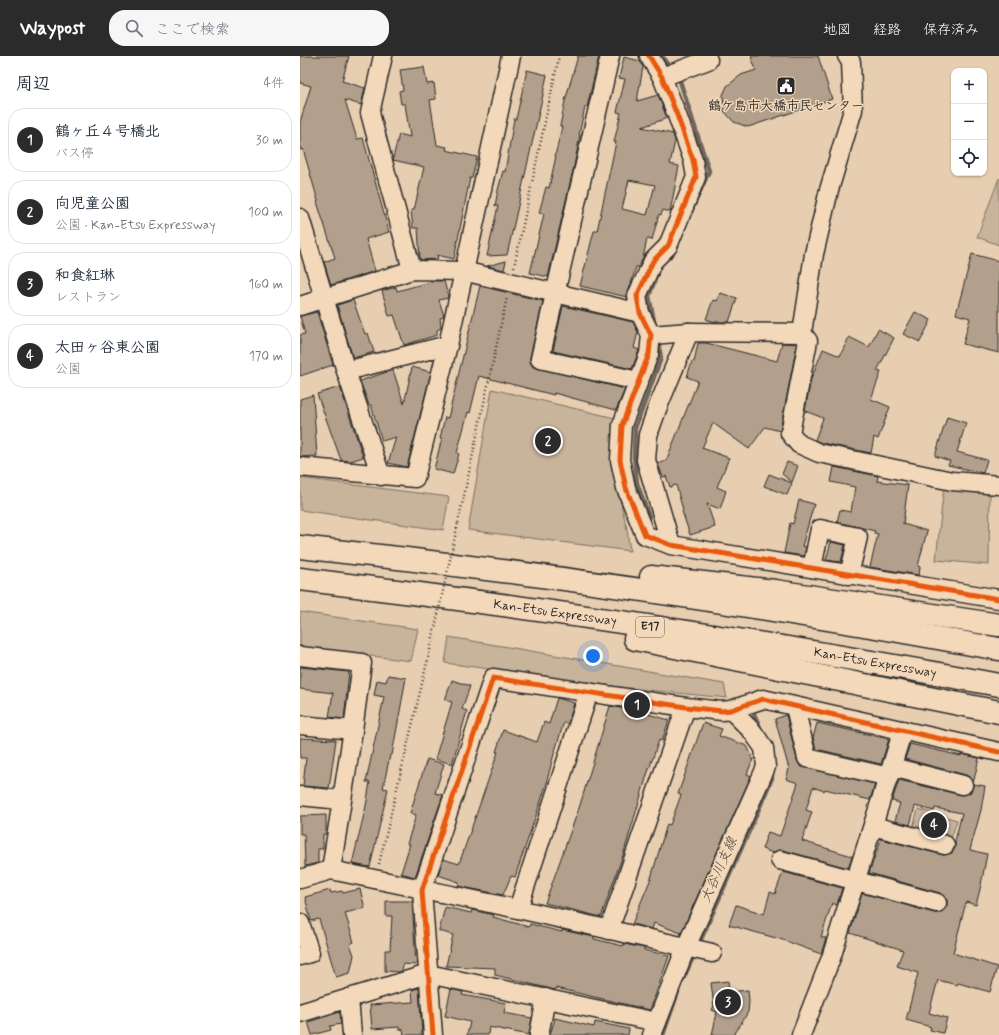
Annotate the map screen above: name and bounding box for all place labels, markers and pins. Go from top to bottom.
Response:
public building icon: 鶴ケ島市大橋市民センター [775,75,797,97]
place label: 鶴ケ島市大橋市民センター [708,98,864,115]
pin: 2 [535,426,561,456]
pin: 1 [624,690,650,720]
pin: 4 [921,810,947,840]
pin: 3 [715,987,741,1017]

